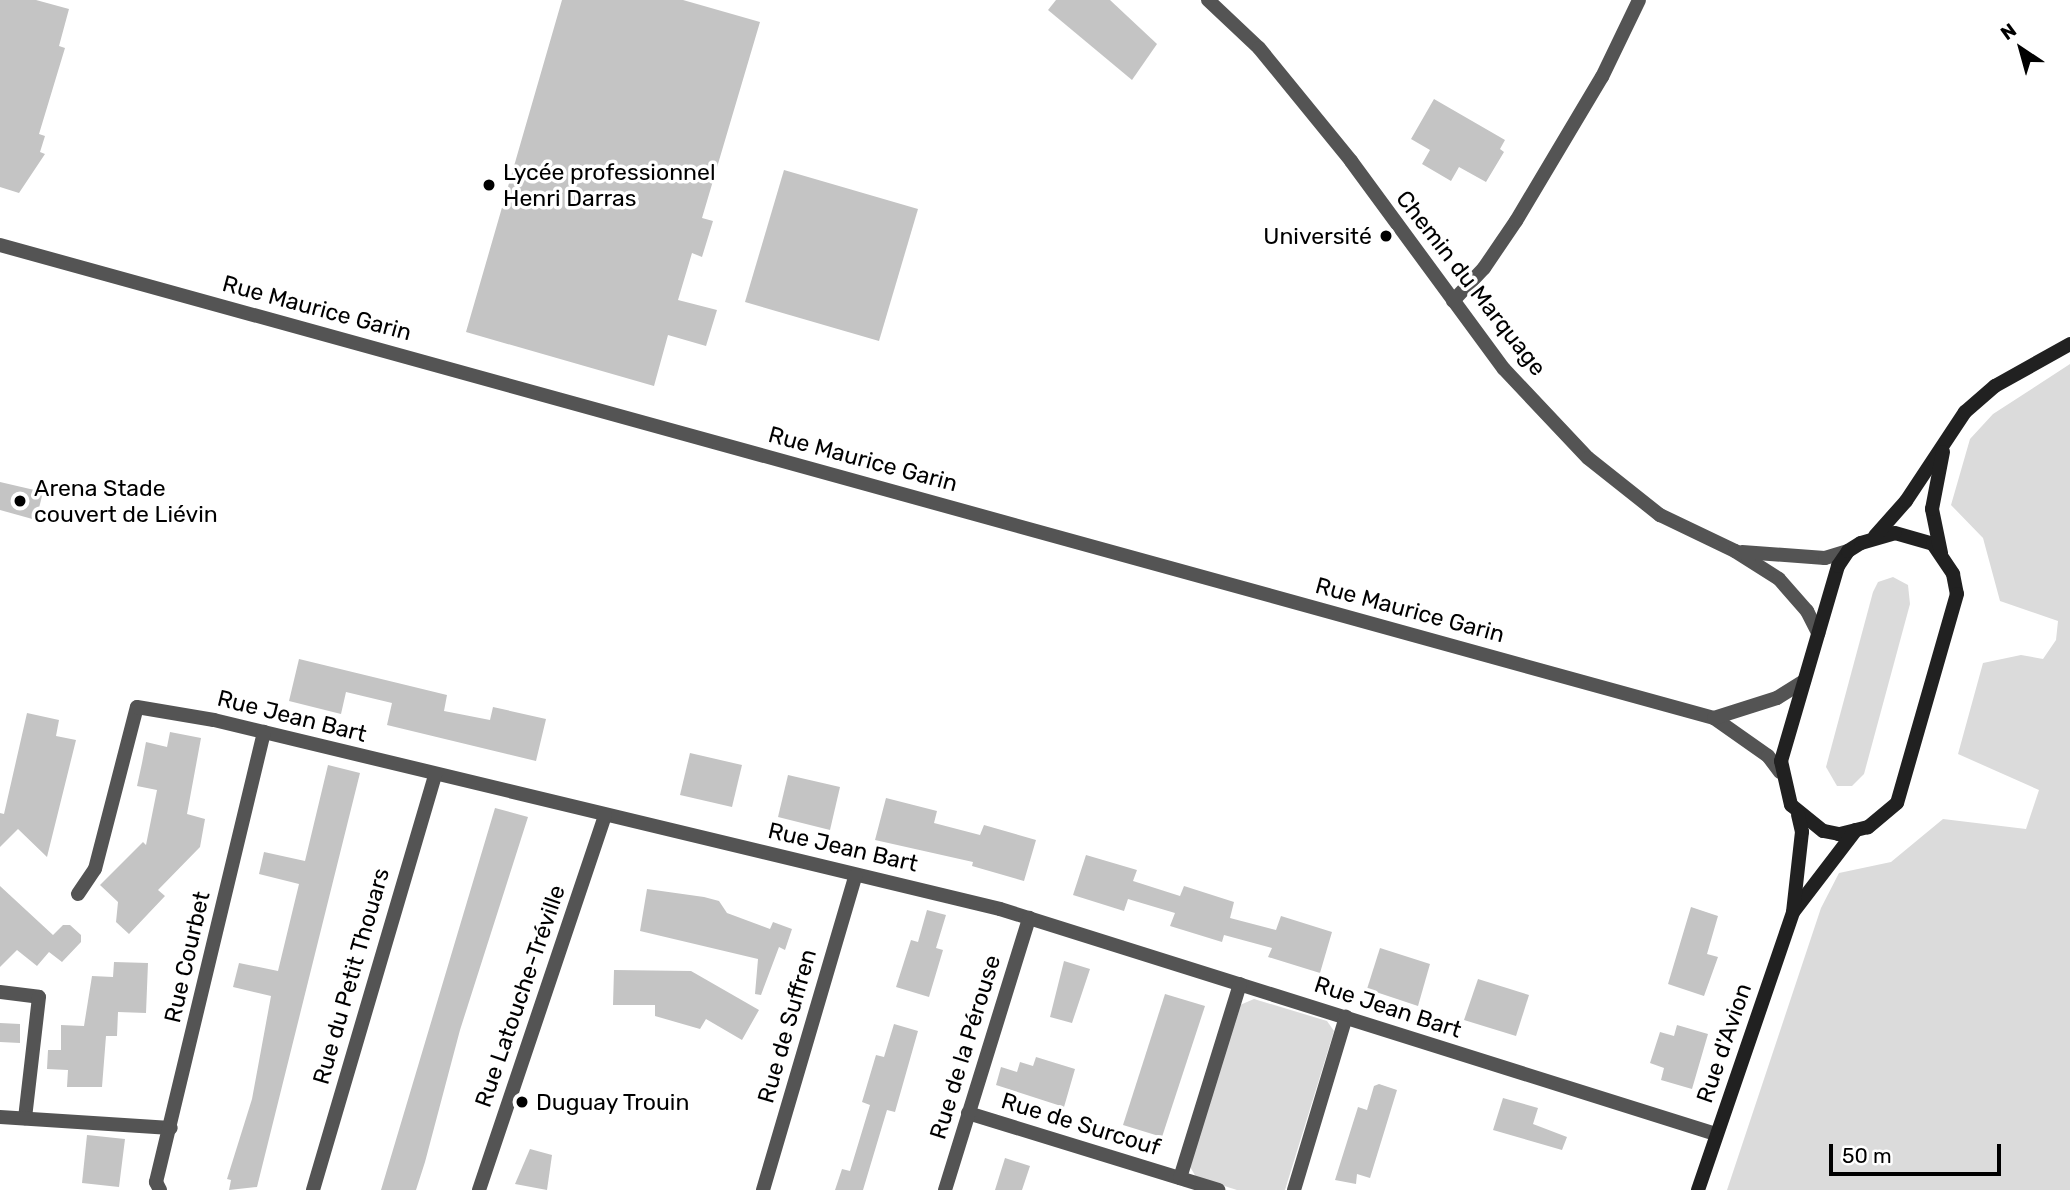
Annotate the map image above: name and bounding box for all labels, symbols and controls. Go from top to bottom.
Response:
north arrow [1986,14,2056,84]
text: N [1996,18,2021,45]
place label: Lycée professionnel Henri Darras [503,158,715,212]
marker: Lycée professionnel Henri Darras [481,177,497,193]
street label: Chemin du Marquage [1390,185,1552,381]
place label: Université [1263,222,1372,250]
marker: Université [1378,228,1394,244]
street label: Rue Maurice Garin [220,270,414,346]
street label: Rue Maurice Garin [766,421,960,497]
place label: Arena Stade couvert de Liévin [34,474,218,528]
marker: Arena Stade couvert de Liévin [12,493,28,509]
street label: Rue Maurice Garin [1313,572,1507,648]
street label: Rue Jean Bart [214,684,370,748]
street label: Rue Jean Bart [765,816,921,878]
street label: Rue du Petit Thouars [307,864,395,1088]
street label: Rue Latouche-Tréville [469,881,571,1111]
street label: Rue Courbet [158,889,216,1025]
street label: Rue de Suffren [752,946,822,1106]
street label: Rue de la Pérouse [924,952,1006,1142]
street label: Rue Jean Bart [1311,970,1465,1044]
street label: Rue d'Avion [1691,980,1757,1106]
street label: Rue de Surcouf [998,1087,1164,1161]
place label: Duguay Trouin [536,1088,691,1116]
marker: Duguay Trouin [514,1094,530,1110]
scale bar [1832,1130,2004,1174]
text: 50 m [1842,1143,1892,1168]

